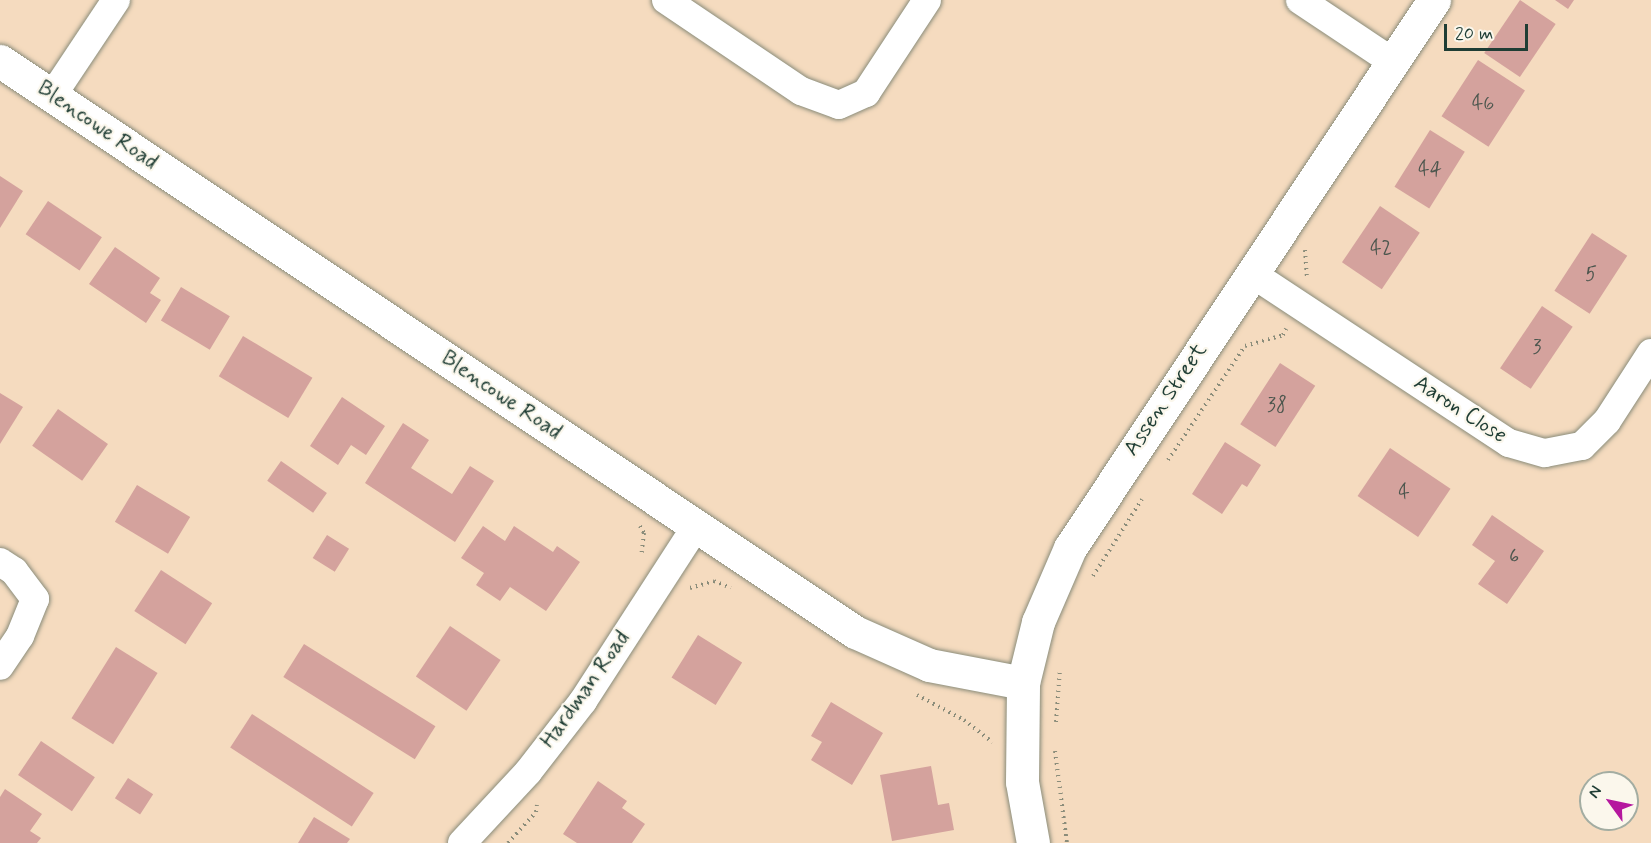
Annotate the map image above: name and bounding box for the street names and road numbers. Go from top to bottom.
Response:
street label: Blencowe Road [32,76,162,176]
street label: Assen Street [1119,339,1213,461]
street label: Blencowe Road [436,346,566,446]
street label: Aaron Close [1407,369,1513,451]
street label: Hardman Road [536,627,636,753]

